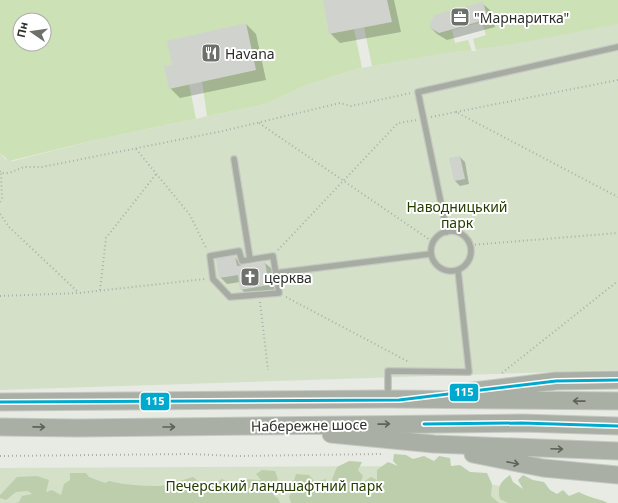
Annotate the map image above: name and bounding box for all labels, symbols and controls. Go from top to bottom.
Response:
office icon: "Марнаритка" [449,6,471,28]
place label: "Марнаритка" [474,8,569,27]
north arrow [12,12,52,52]
text: Пн [13,20,31,39]
restaurant icon: Havana [200,42,222,64]
place label: Havana [225,44,275,63]
park label: Наводницький парк [406,197,508,232]
church icon: церква [239,266,261,288]
place label: церква [264,268,312,287]
line badge: 115 [449,383,479,402]
text: 115 [455,384,473,399]
line badge: 115 [140,392,170,411]
text: 115 [146,393,164,408]
one-way arrow [573,397,586,405]
street label: Набережне шосе [251,414,367,436]
one-way arrow [377,420,390,428]
one-way arrow [32,423,45,431]
one-way arrow [162,423,175,431]
one-way arrow [550,445,563,453]
one-way arrow [506,459,519,467]
park label: Печерський ландшафтний парк [165,476,383,495]

